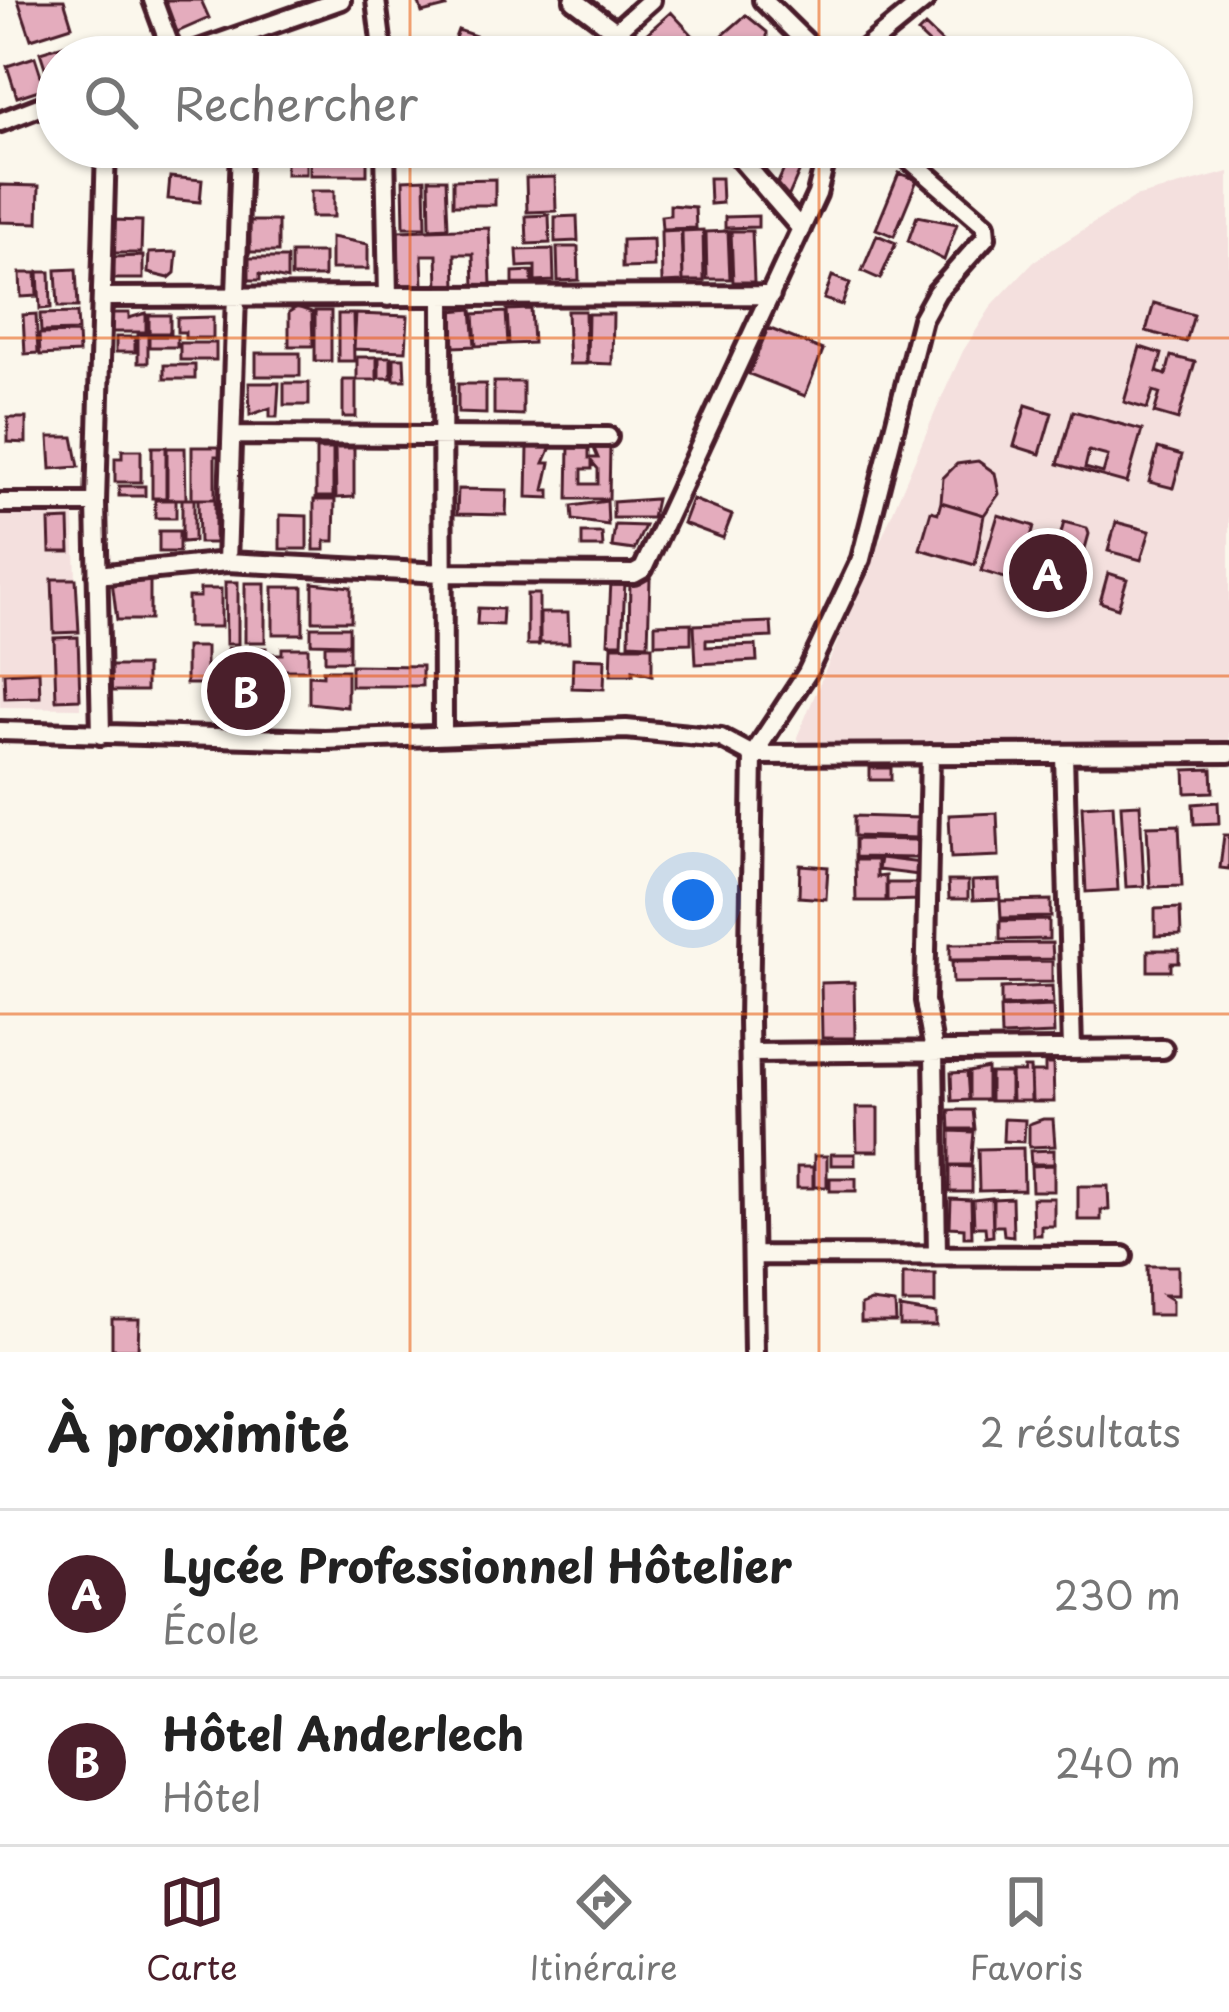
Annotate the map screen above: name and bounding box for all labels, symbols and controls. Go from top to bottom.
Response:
search box [36,36,1193,168]
text: Rechercher [174,68,418,136]
icon: search [78,69,144,135]
pin: A [1009,528,1087,618]
pin: B [207,646,285,736]
your location [663,870,723,930]
text: À proximité [48,1392,349,1469]
text: 2 résultats [980,1401,1181,1460]
text: Lycée Professionnel Hôtelier [162,1530,792,1598]
text: A [72,1564,102,1623]
text: 230 m [1054,1564,1181,1623]
text: École [162,1598,259,1657]
text: Hôtel Anderlech [162,1698,524,1766]
text: B [74,1732,100,1791]
text: 240 m [1055,1732,1181,1791]
text: Hôtel [162,1766,261,1825]
tab: Carte [146,1869,237,1991]
tab: Itinéraire [529,1869,678,1991]
tab: Favoris [970,1869,1083,1991]

